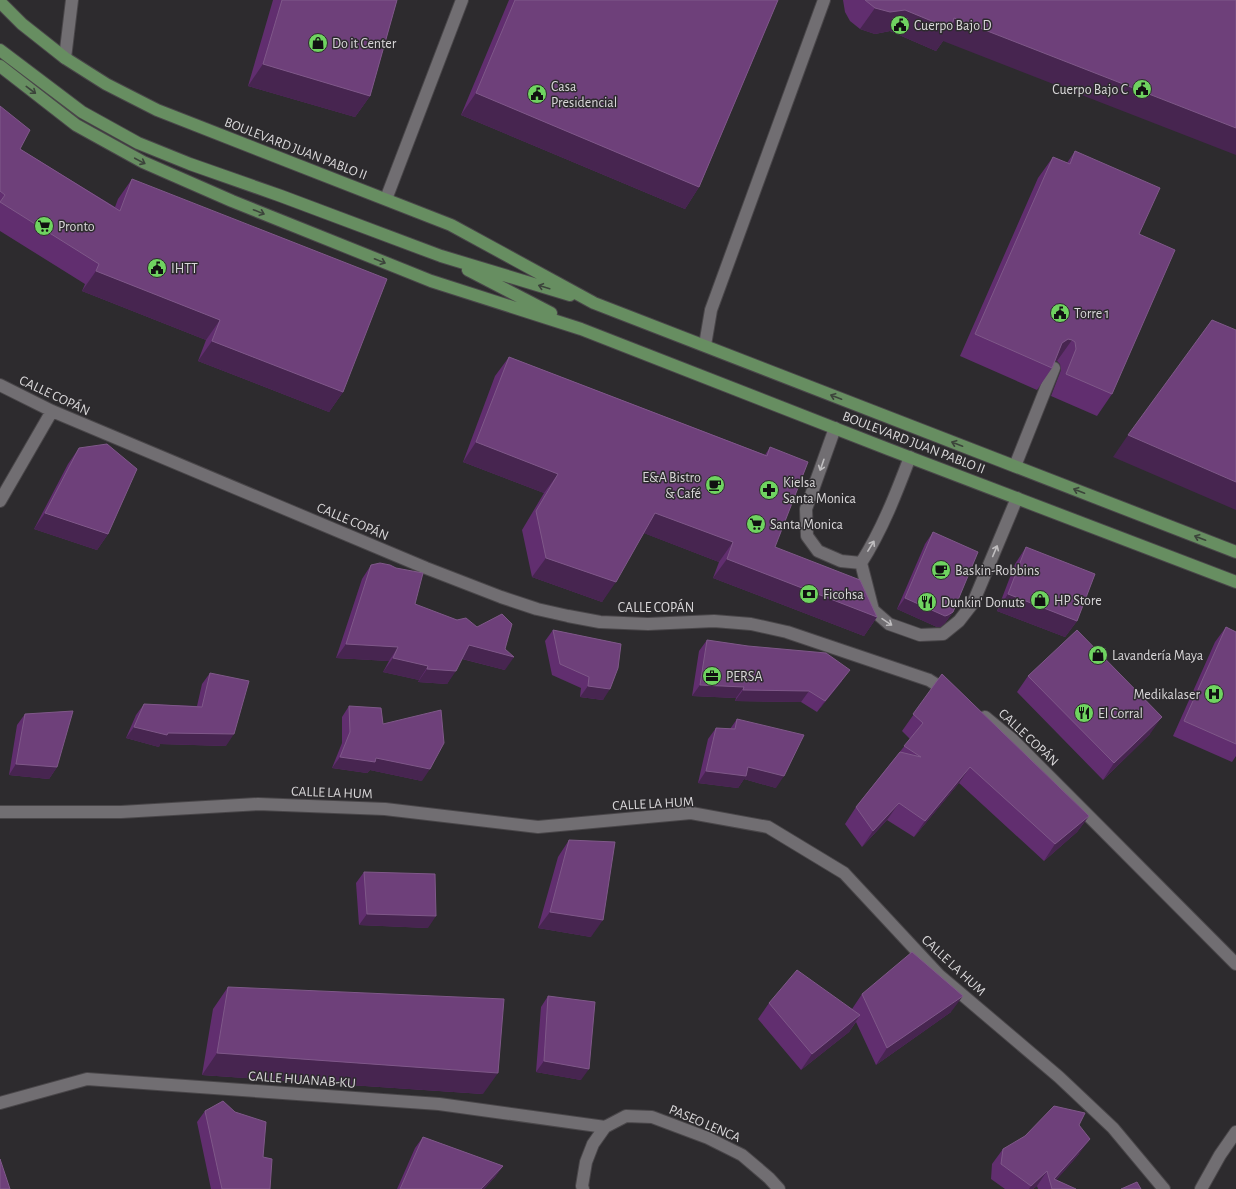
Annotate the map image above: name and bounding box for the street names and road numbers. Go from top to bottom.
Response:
street label: BOULEVARD JUAN PABLO II [222,115,369,183]
street label: CALLE COPÁN [17,371,93,418]
street label: BOULEVARD JUAN PABLO II [840,409,987,477]
street label: CALLE COPÁN [315,498,392,543]
street label: CALLE COPÁN [618,598,694,615]
street label: CALLE COPÁN [996,704,1063,769]
street label: CALLE LA HUM [291,785,373,801]
street label: CALLE LA HUM [612,795,694,813]
street label: CALLE LA HUM [919,933,988,999]
street label: CALLE HUANAB-KU [248,1069,356,1091]
street label: PASEO LENCA [667,1103,742,1145]

